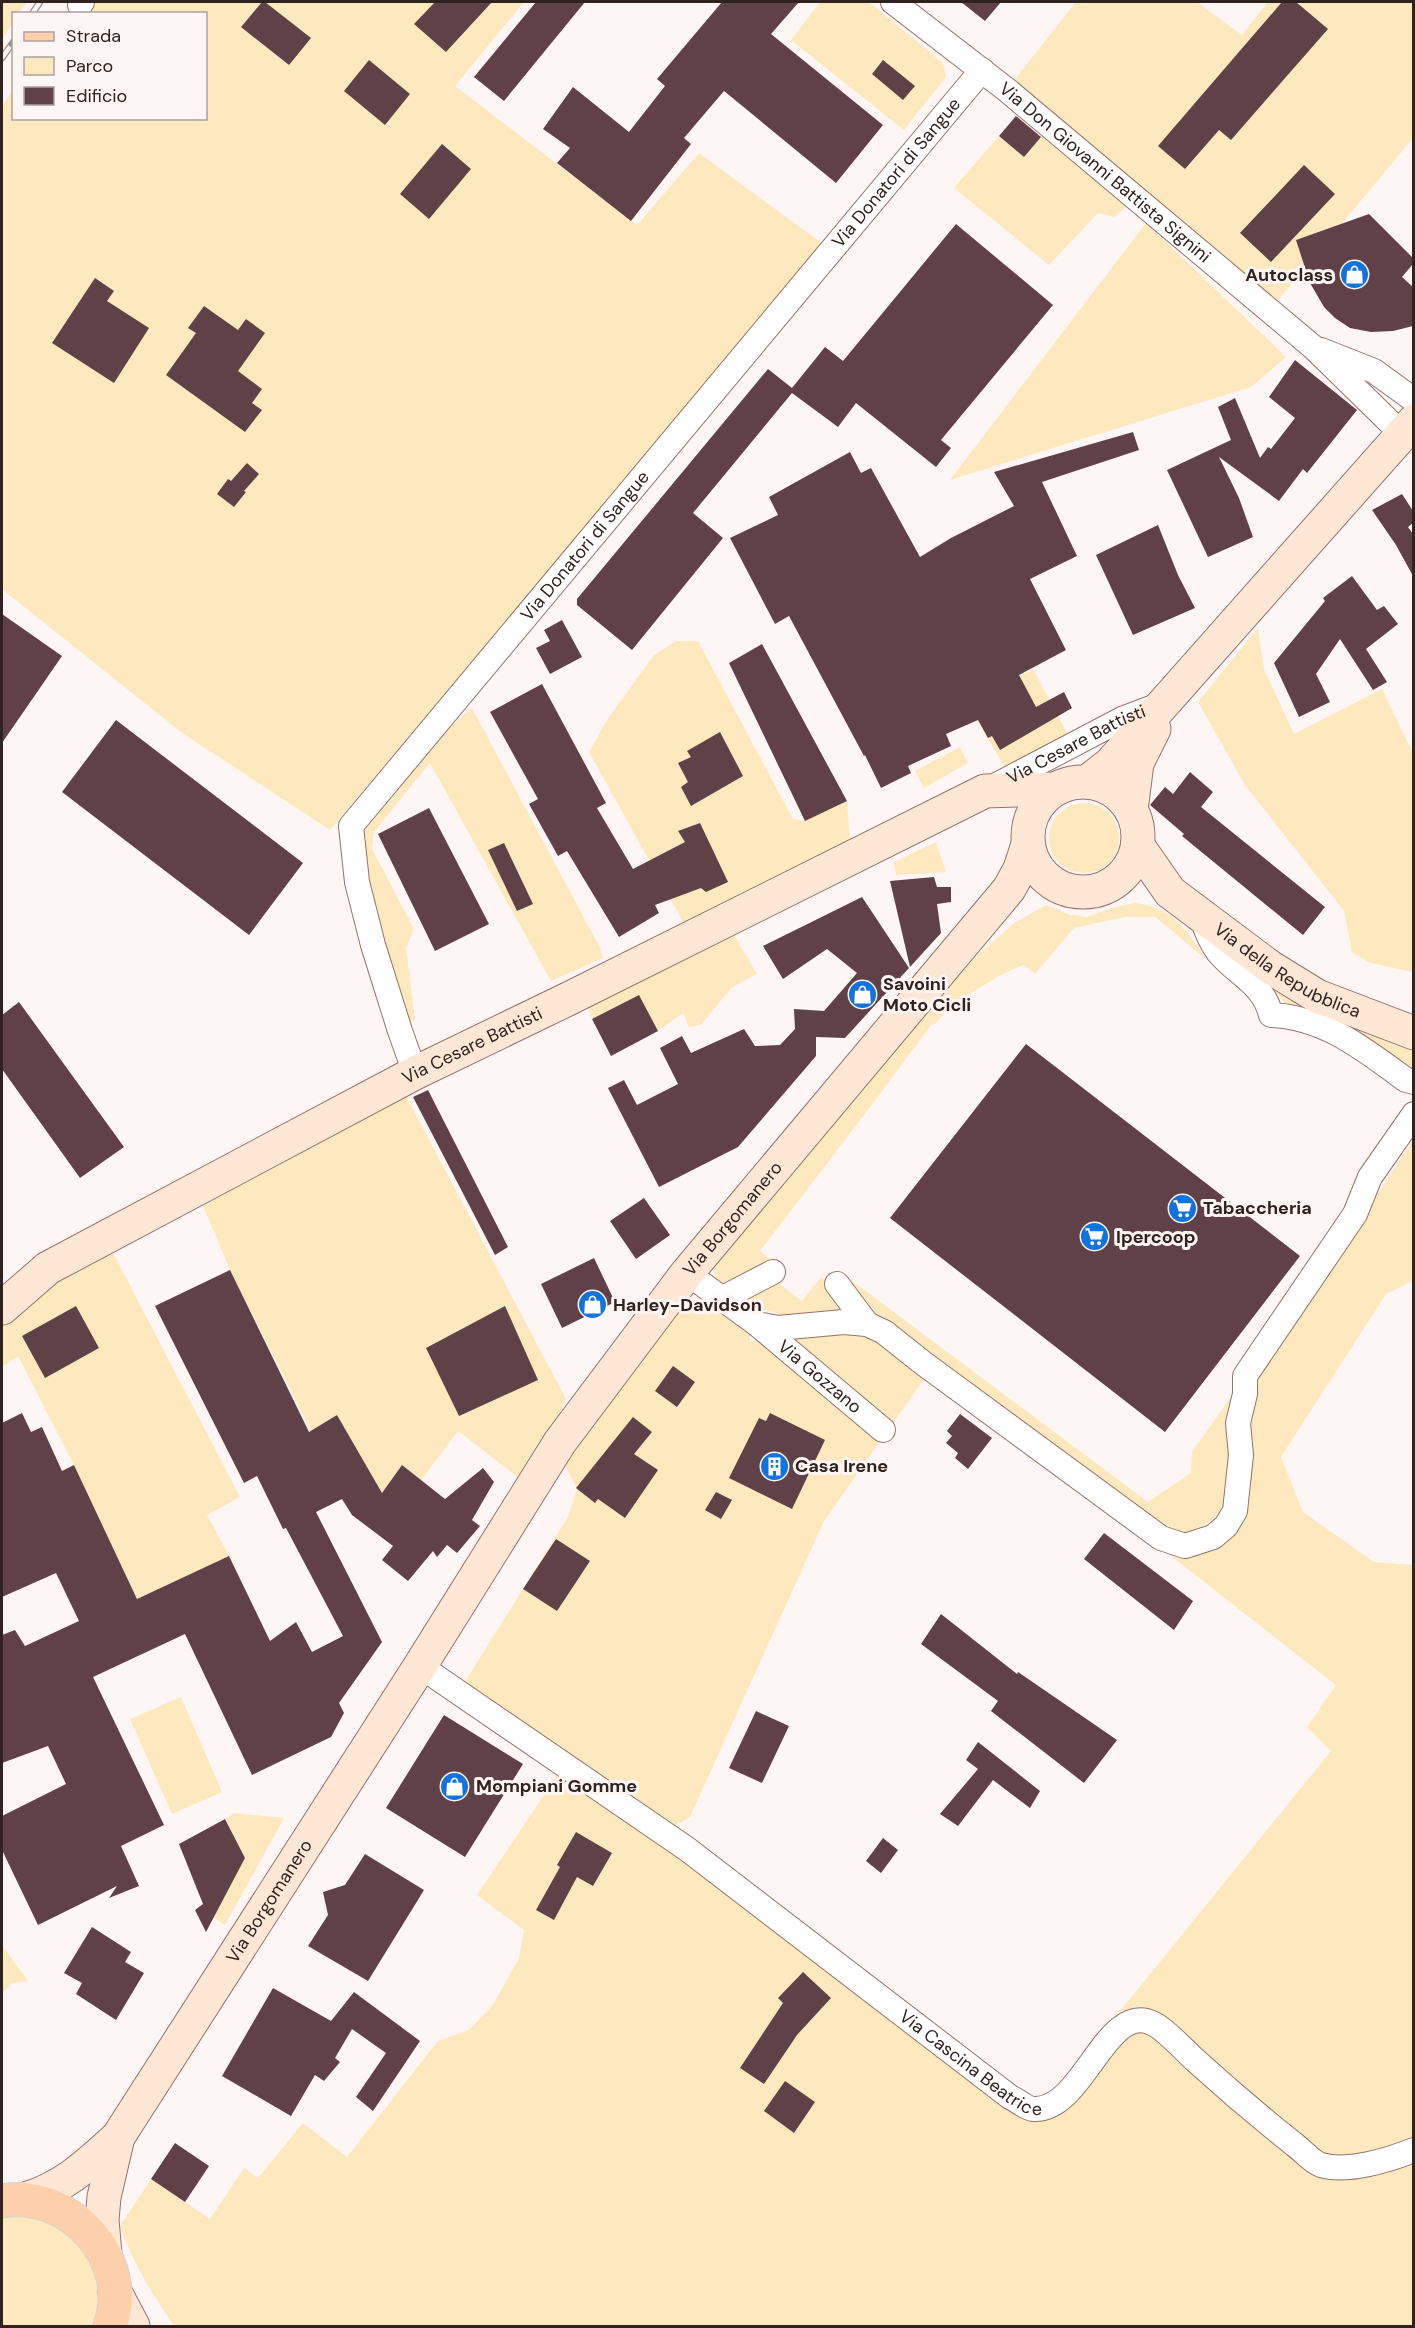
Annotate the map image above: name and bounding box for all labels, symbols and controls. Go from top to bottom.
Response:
legend [12,12,207,120]
text: Strada [66,24,121,48]
text: Parco [66,54,113,78]
street label: Via Don Giovanni Battista Signini [994,76,1216,268]
text: Edificio [66,84,127,108]
street label: Via Donatori di Sangue [827,93,966,253]
shop icon: Autoclass [1338,259,1370,291]
place label: Autoclass [1245,263,1333,287]
street label: Via Donatori di Sangue [515,466,655,626]
street label: Via Cesare Battisti [1002,699,1149,790]
street label: Via della Repubblica [1209,917,1364,1024]
place label: Savoini Moto Cicli [883,972,971,1017]
shop icon: Savoini Moto Cicli [846,978,878,1010]
street label: Via Cesare Battisti [398,1001,546,1090]
street label: Via Borgomanero [678,1156,788,1281]
supermarket icon: Tabaccheria [1166,1192,1198,1224]
place label: Tabaccheria [1203,1196,1312,1220]
supermarket icon: Ipercoop [1079,1221,1111,1253]
place label: Ipercoop [1116,1225,1195,1249]
shop icon: Harley-Davidson [576,1289,608,1321]
place label: Harley-Davidson [613,1293,762,1317]
street label: Via Gozzano [773,1335,867,1419]
building icon: Casa Irene [758,1450,790,1482]
place label: Casa Irene [795,1454,888,1478]
shop icon: Mompiani Gomme [439,1770,471,1802]
place label: Mompiani Gomme [476,1774,637,1798]
street label: Via Borgomanero [221,1835,318,1968]
street label: Via Cascina Beatrice [894,2004,1042,2121]

